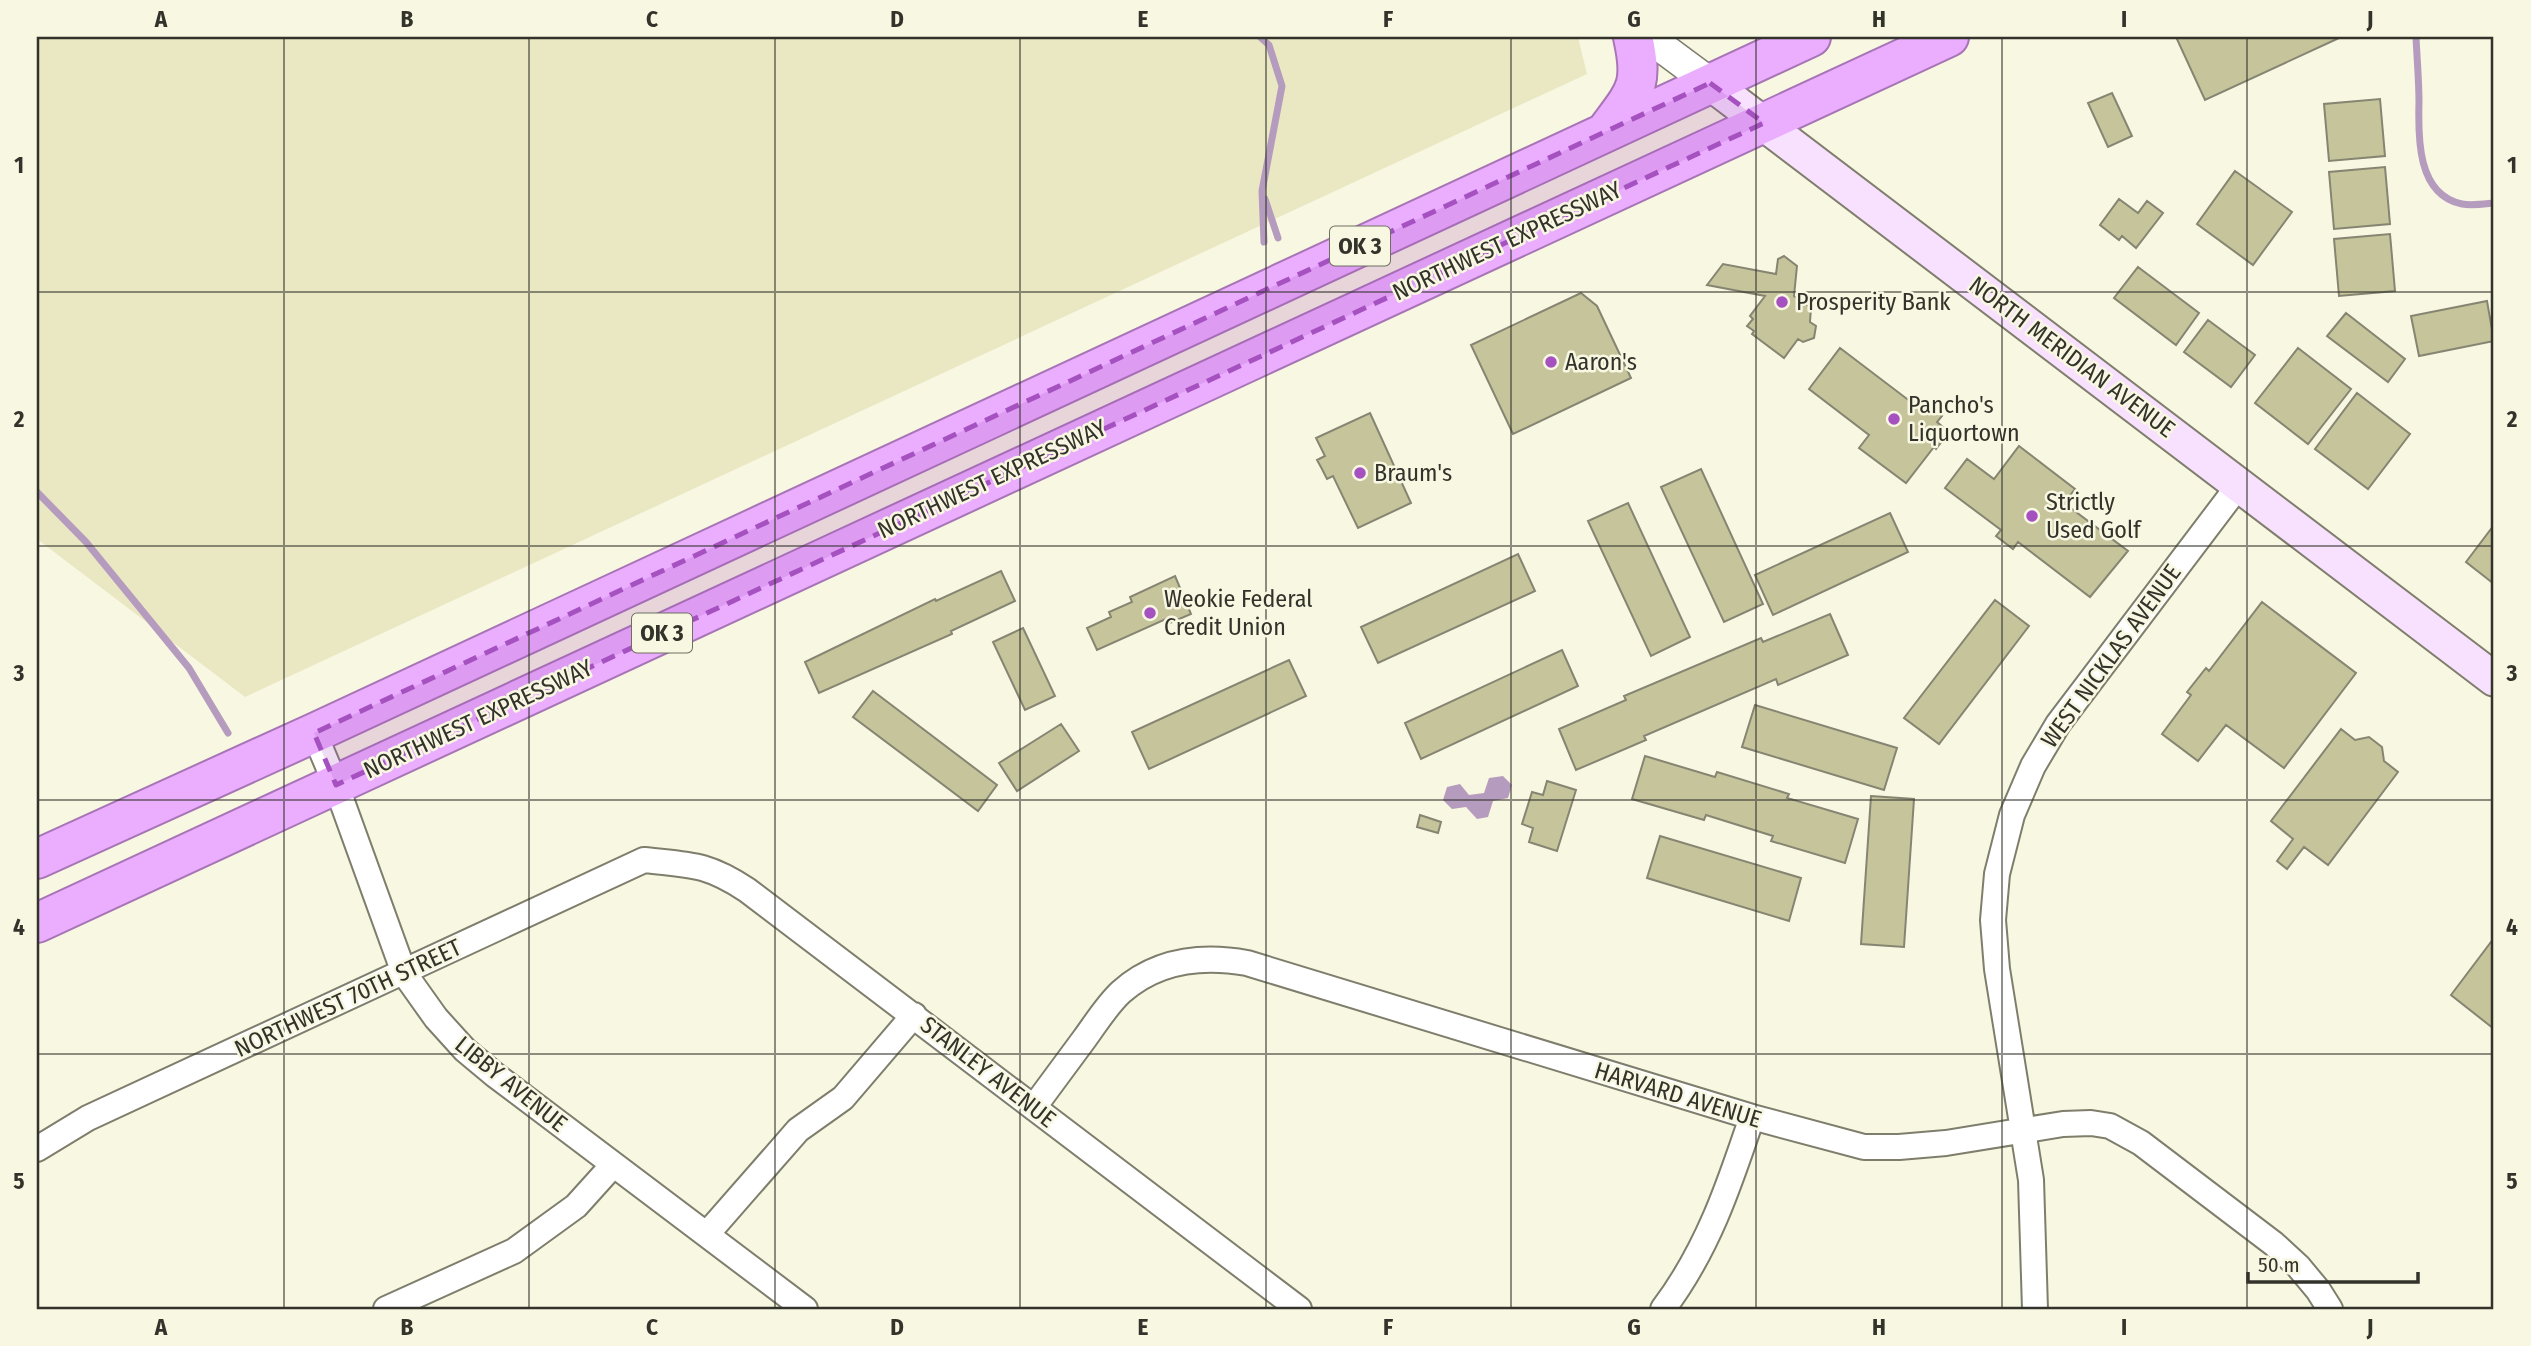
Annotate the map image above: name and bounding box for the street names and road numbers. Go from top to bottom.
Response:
street label: NORTHWEST EXPRESSWAY [1388,176,1626,306]
road number: OK 3 [1330,227,1390,266]
street label: NORTH MERIDIAN AVENUE [1964,271,2180,443]
street label: NORTHWEST EXPRESSWAY [873,414,1111,544]
street label: WEST NICKLAS AVENUE [2035,559,2187,753]
road number: OK 3 [632,614,692,652]
street label: NORTHWEST EXPRESSWAY [359,654,597,784]
street label: NORTHWEST 70TH STREET [230,933,466,1063]
street label: STANLEY AVENUE [915,1011,1061,1133]
street label: LIBBY AVENUE [449,1030,573,1138]
street label: HARVARD AVENUE [1591,1056,1765,1134]

